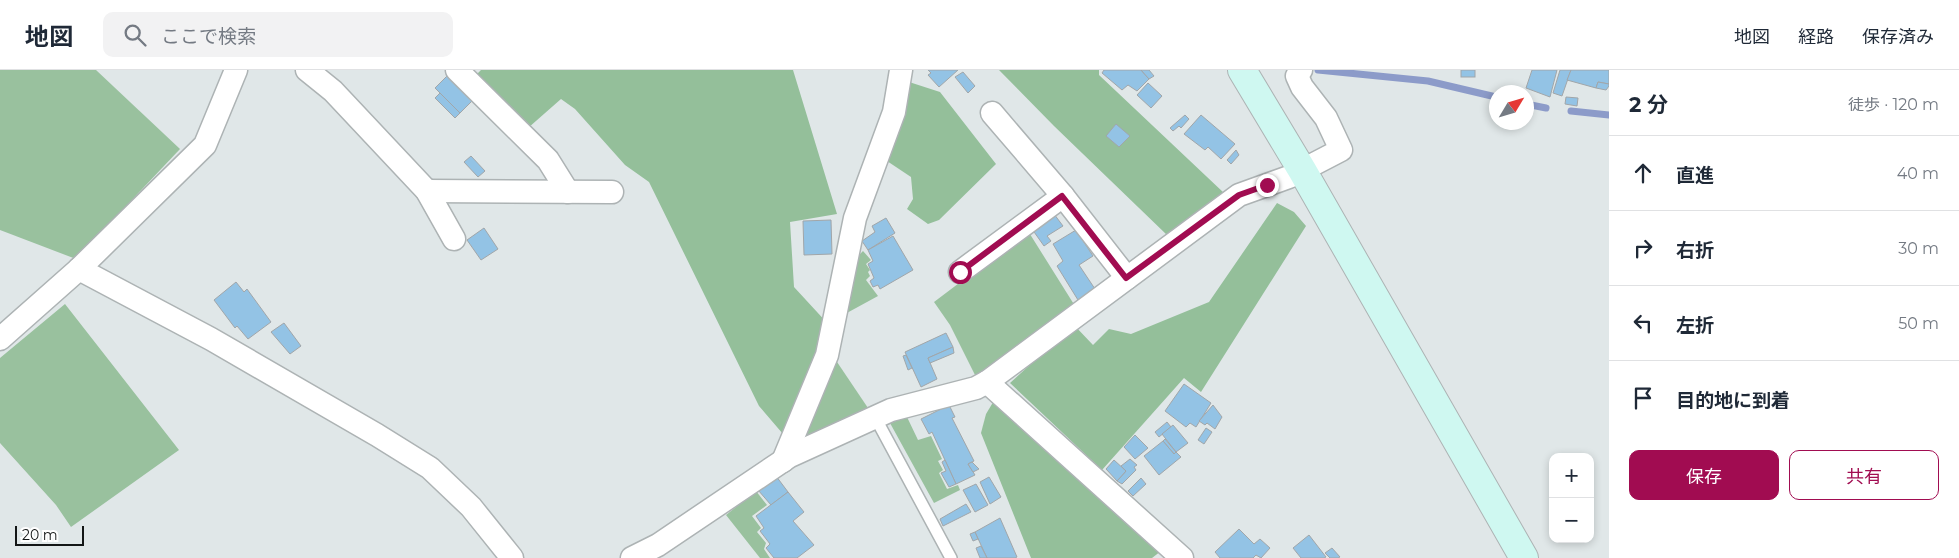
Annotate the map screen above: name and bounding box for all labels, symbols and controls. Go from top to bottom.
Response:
search box [103,12,453,57]
icon: search [121,21,149,49]
text: 地図 [25,22,73,51]
text: ここで検索 [161,25,256,48]
text: 地図 [1734,26,1770,48]
text: 経路 [1798,26,1834,48]
text: 保存済み [1862,26,1934,48]
north arrow [1489,85,1534,130]
text: 2 分 [1629,92,1668,117]
text: 徒歩 · 120 m [1848,95,1939,114]
icon: ahead [1629,159,1657,187]
text: 直進 [1676,164,1714,187]
text: 40 m [1897,164,1939,183]
route end [1256,174,1279,197]
icon: right [1629,234,1657,262]
text: 右折 [1676,239,1714,262]
text: 30 m [1898,239,1939,258]
route start [949,261,972,284]
icon: left [1629,309,1657,337]
text: 左折 [1676,314,1714,337]
text: 50 m [1898,314,1939,333]
icon: arrive [1629,384,1657,412]
text: 目的地に到着 [1676,389,1790,412]
button: 保存 [1629,450,1779,500]
button: 共有 [1789,450,1939,500]
map controls [1549,453,1594,543]
button: + [1549,453,1594,498]
button: − [1549,498,1594,543]
scale bar [15,523,84,546]
text: 20 m [22,526,58,544]

